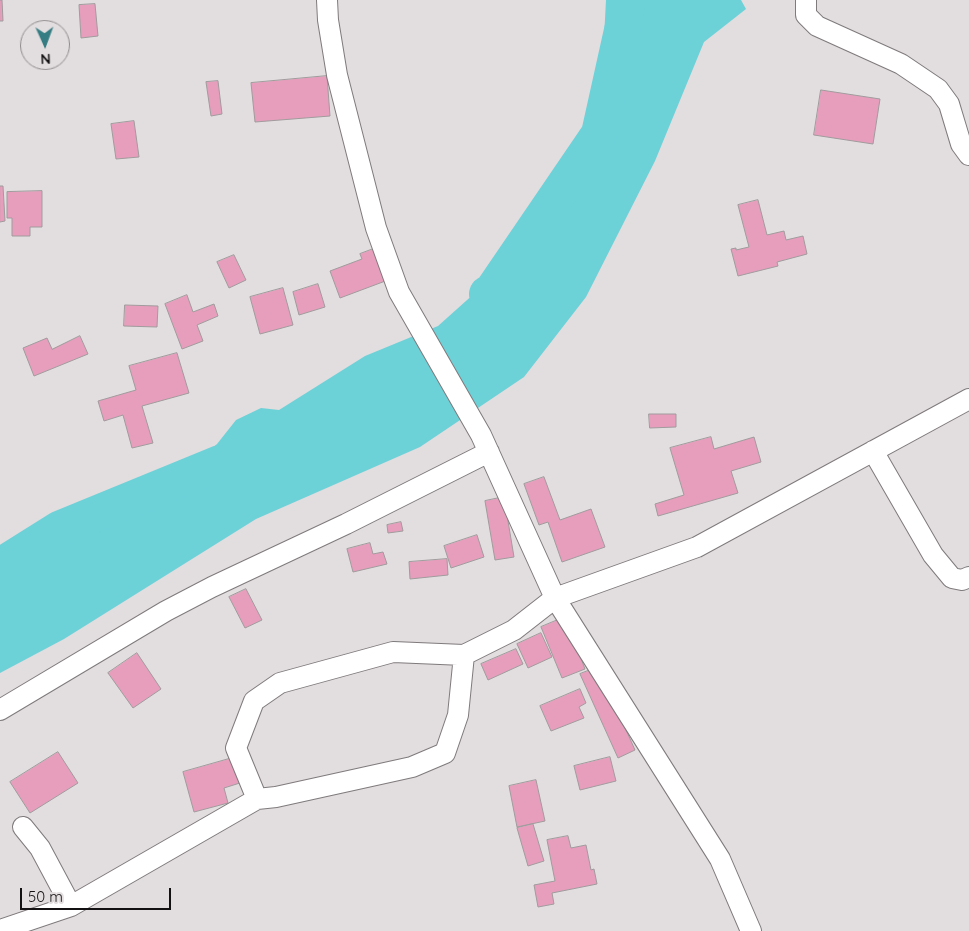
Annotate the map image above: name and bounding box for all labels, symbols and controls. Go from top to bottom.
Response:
north arrow [20,20,70,70]
text: N [40,50,51,68]
scale bar [22,878,174,910]
text: 50 m [28,887,63,906]

